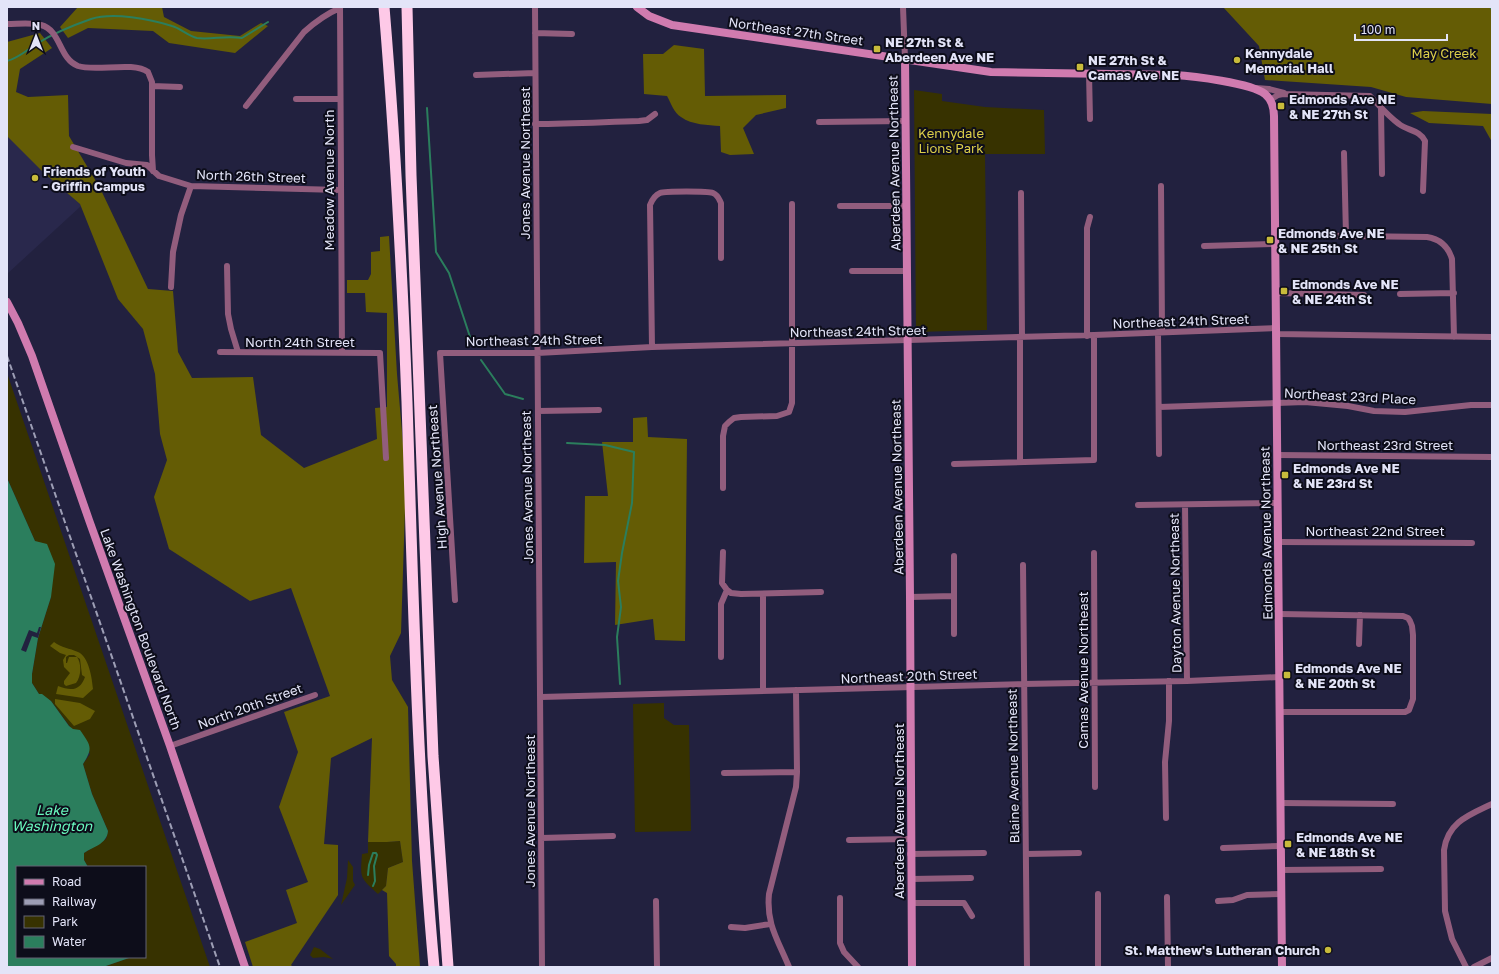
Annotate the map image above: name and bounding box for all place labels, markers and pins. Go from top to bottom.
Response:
place label: NE 27th St & Aberdeen Ave NE [885,34,994,65]
marker: NE 27th St & Aberdeen Ave NE [872,44,882,54]
place label: Kennydale Memorial Hall [1245,45,1334,76]
place label: NE 27th St & Camas Ave NE [1088,52,1179,83]
marker: Kennydale Memorial Hall [1232,55,1242,65]
marker: NE 27th St & Camas Ave NE [1075,62,1085,72]
place label: Edmonds Ave NE & NE 27th St [1289,91,1396,122]
marker: Edmonds Ave NE & NE 27th St [1276,101,1286,111]
place label: Friends of Youth - Griffin Campus [43,163,146,194]
marker: Friends of Youth - Griffin Campus [30,173,40,183]
place label: Edmonds Ave NE & NE 25th St [1278,225,1385,256]
marker: Edmonds Ave NE & NE 25th St [1265,235,1275,245]
place label: Edmonds Ave NE & NE 24th St [1292,276,1399,307]
marker: Edmonds Ave NE & NE 24th St [1279,286,1289,296]
place label: Edmonds Ave NE & NE 23rd St [1293,460,1400,491]
marker: Edmonds Ave NE & NE 23rd St [1280,470,1290,480]
place label: Edmonds Ave NE & NE 20th St [1295,660,1402,691]
marker: Edmonds Ave NE & NE 20th St [1282,670,1292,680]
place label: Edmonds Ave NE & NE 18th St [1296,829,1403,860]
marker: Edmonds Ave NE & NE 18th St [1283,839,1293,849]
place label: St. Matthew's Lutheran Church [1124,942,1320,958]
marker: St. Matthew's Lutheran Church [1323,945,1333,955]

